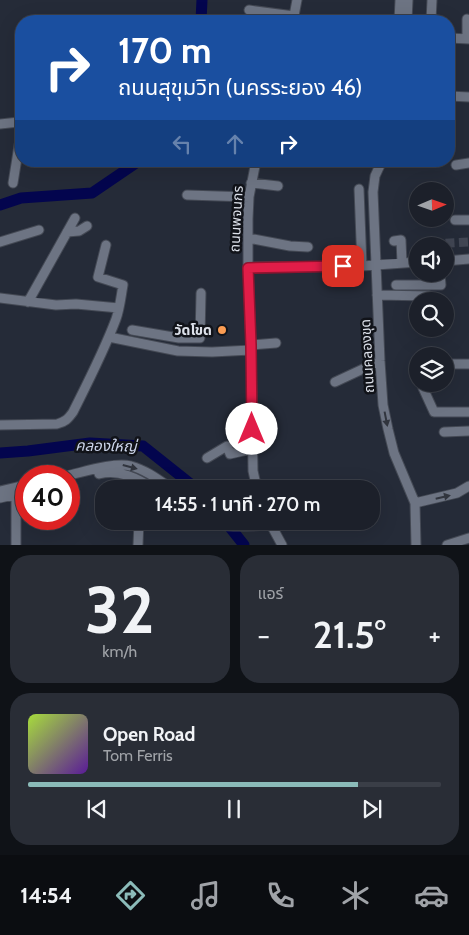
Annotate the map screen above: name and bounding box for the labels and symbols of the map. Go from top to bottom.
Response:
north arrow [409,182,454,228]
street label: ถนนพจนกร [225,185,247,253]
pin [322,245,364,287]
street label: ถนนคลองขุด [356,319,378,393]
place label: วัดโขด [174,321,212,339]
marker: วัดโขด [216,324,228,336]
position arrow [225,402,277,454]
one-way arrow [382,411,390,427]
water label: คลองใหญ่ [75,436,139,456]
one-way arrow [123,464,138,472]
speed limit sign: 40 [15,465,80,530]
one-way arrow [435,493,450,501]

